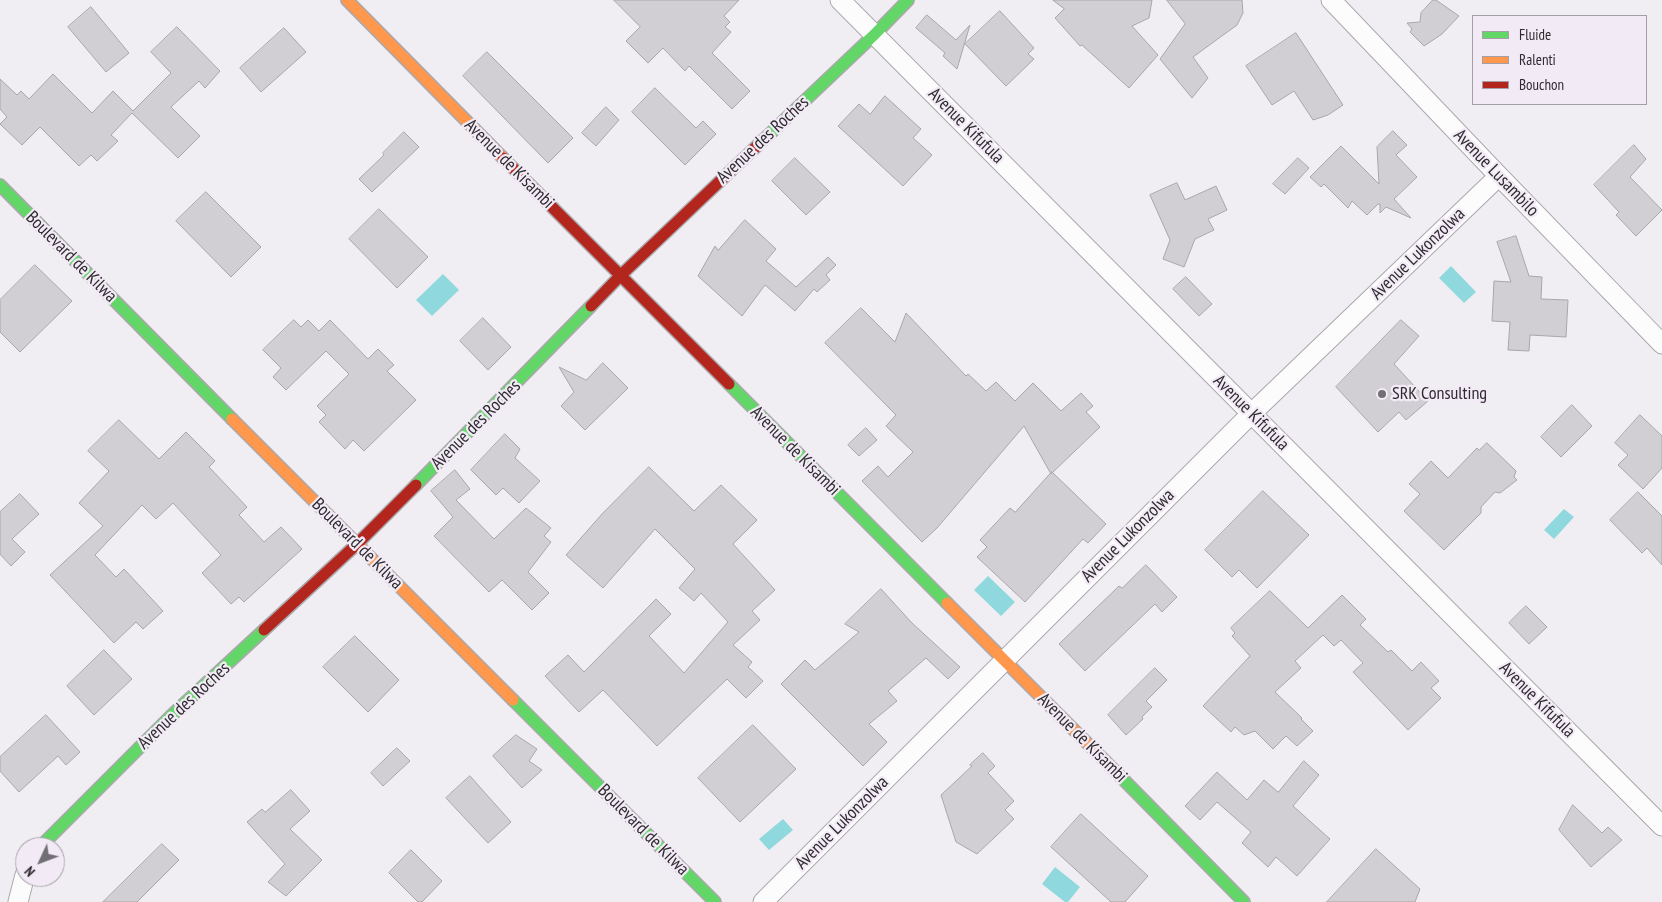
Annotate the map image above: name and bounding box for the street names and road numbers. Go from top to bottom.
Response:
street label: Avenue Kifufula [924,84,1008,168]
street label: Avenue des Roches [712,92,814,188]
street label: Avenue de Kisambi [460,115,558,213]
street label: Avenue Lusambilo [1449,125,1543,221]
street label: Avenue Lukonzolwa [1366,204,1470,304]
street label: Boulevard de Kilwa [21,207,121,307]
street label: Avenue Kifufula [1209,371,1293,455]
street label: Avenue des Roches [427,376,525,474]
street label: Avenue de Kisambi [746,402,844,500]
street label: Avenue Lukonzolwa [1077,485,1179,587]
street label: Boulevard de Kilwa [307,494,407,594]
street label: Avenue des Roches [133,658,235,754]
street label: Avenue Kifufula [1495,658,1579,742]
street label: Avenue de Kisambi [1033,689,1131,787]
street label: Avenue Lukonzolwa [791,772,893,874]
street label: Boulevard de Kilwa [593,780,693,880]

